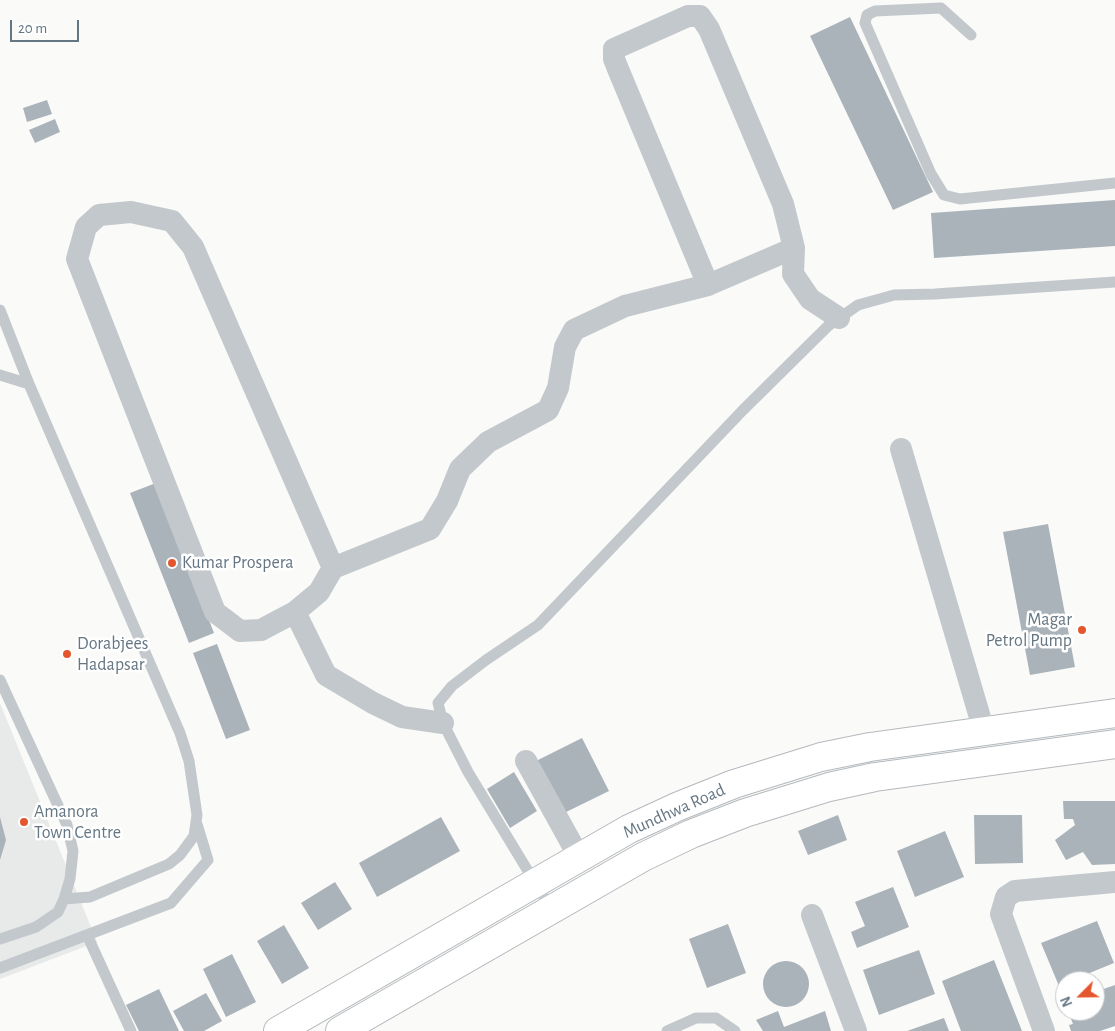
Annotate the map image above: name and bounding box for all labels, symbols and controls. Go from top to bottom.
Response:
scale bar [12,10,81,42]
text: 20 m [18,21,47,36]
place label: Kumar Prospera [182,552,294,574]
marker: Kumar Prospera [166,557,178,569]
place label: Magar Petrol Pump [986,609,1072,652]
marker: Magar Petrol Pump [1076,624,1088,636]
place label: Dorabjees Hadapsar [77,633,149,676]
marker: Dorabjees Hadapsar [61,648,73,660]
street label: Mundhwa Road [620,779,728,843]
place label: Amanora Town Centre [34,801,121,844]
marker: Amanora Town Centre [18,816,30,828]
north arrow [1055,971,1105,1021]
text: N [1059,994,1075,1009]

